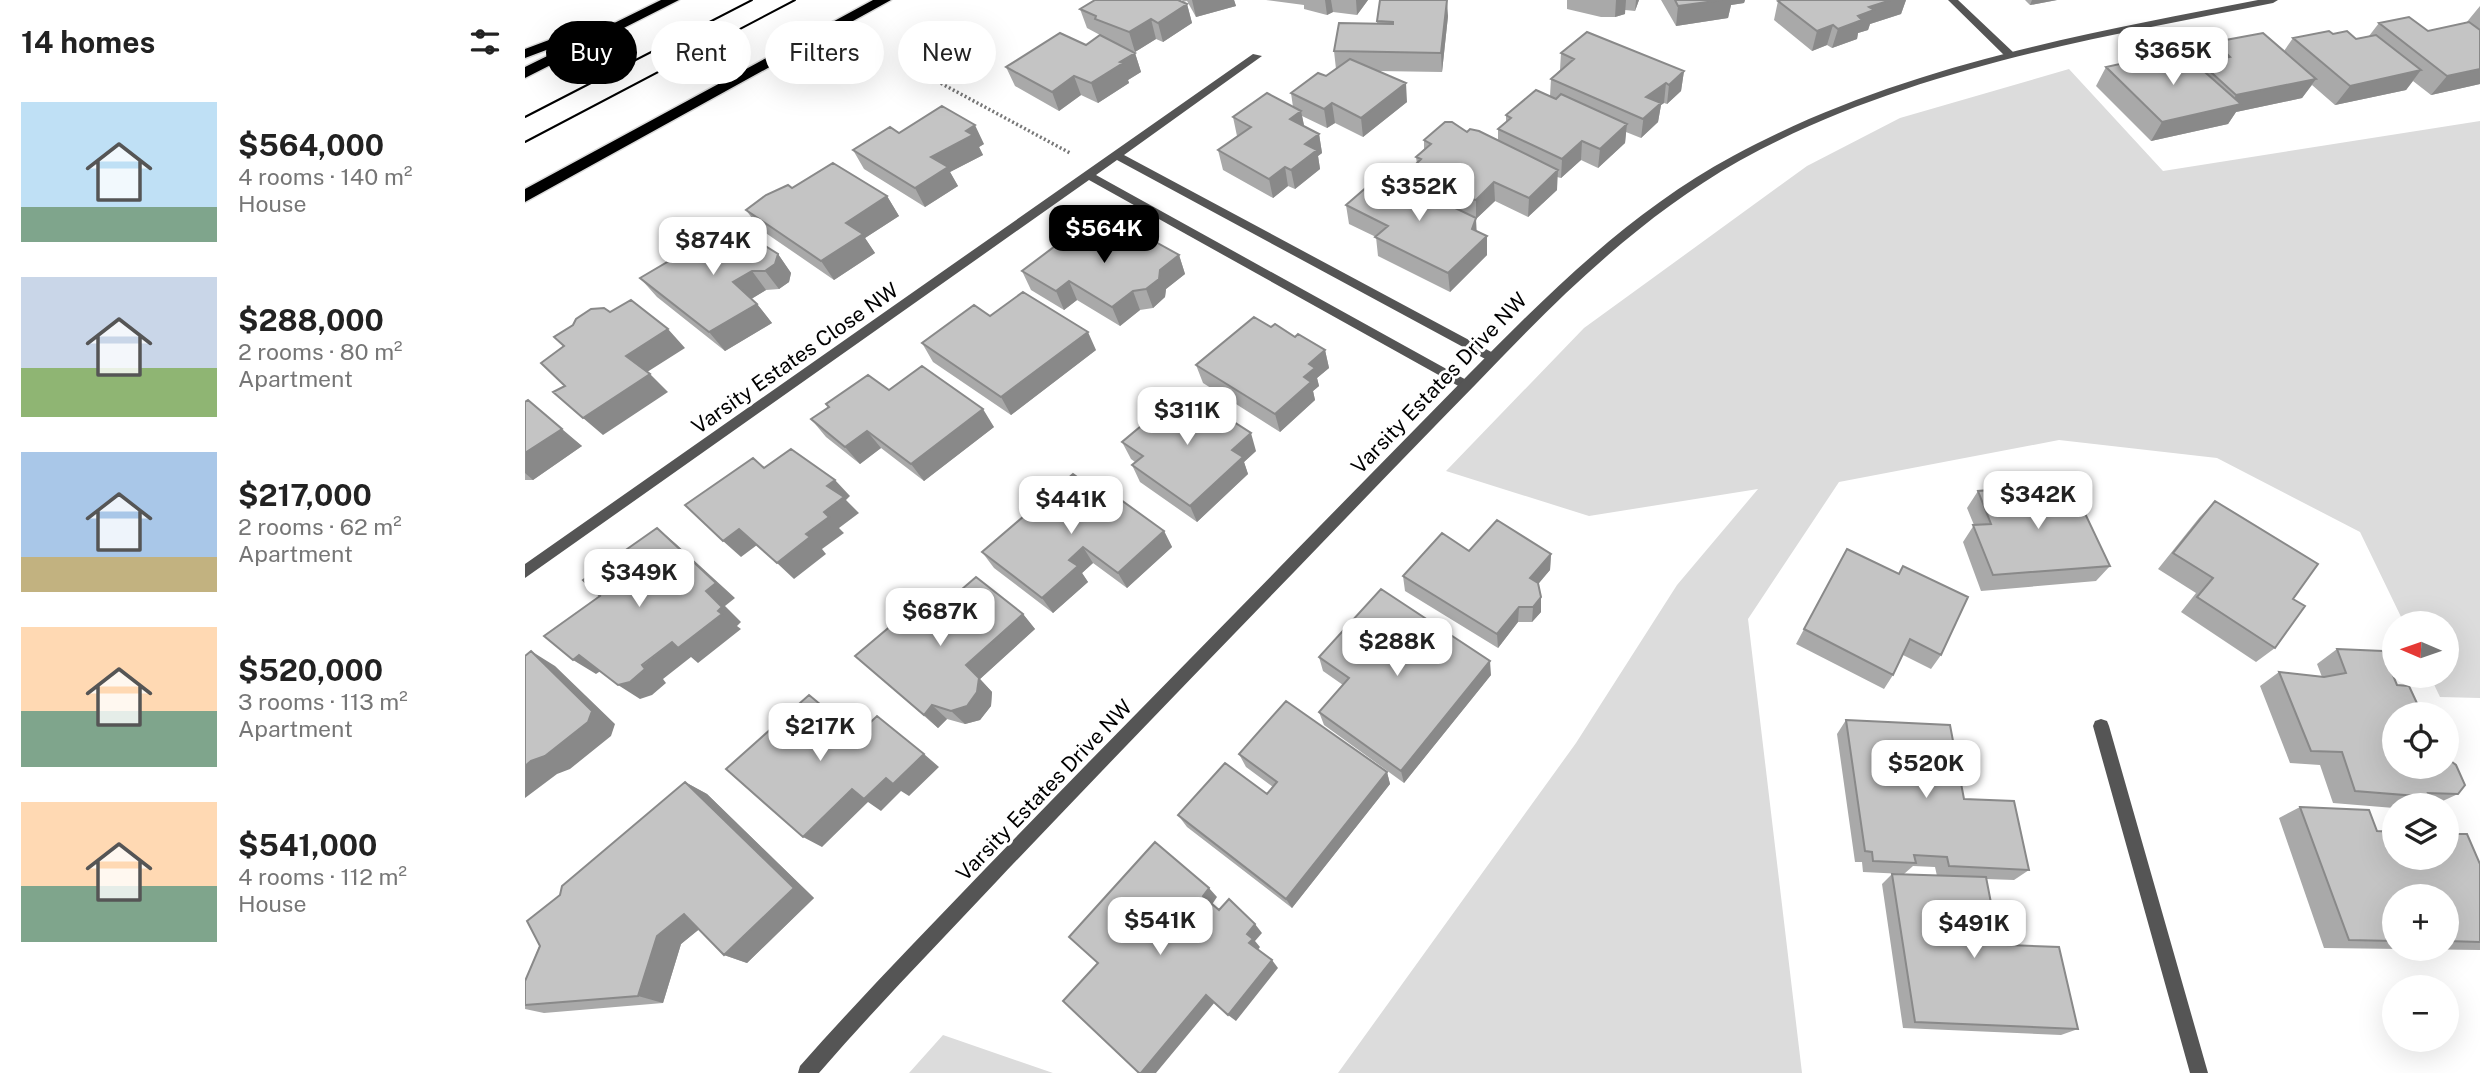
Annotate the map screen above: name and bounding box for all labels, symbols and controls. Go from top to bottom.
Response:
chip: Buy [546,21,637,84]
chip: Rent [651,21,751,84]
chip: Filters [765,21,884,84]
chip: New [898,21,996,84]
icon: filters [466,23,504,61]
text: 14 homes [21,24,155,60]
pin: $365K [2124,28,2222,87]
text: $365K [2134,36,2212,63]
text: $564,000 [238,127,384,163]
icon: home [77,130,161,214]
text: 4 rooms · 140 m² [238,163,412,190]
pin: $352K [1370,164,1468,223]
text: $352K [1380,172,1458,199]
text: House [238,190,306,217]
pin: $564K [1055,205,1153,265]
text: $564K [1065,214,1143,241]
pin: $874K [664,218,762,277]
text: $874K [675,226,751,253]
street label: Varsity Estates Close NW [687,277,903,439]
street label: Varsity Estates Drive NW [1346,287,1532,479]
text: $288,000 [238,302,384,338]
icon: home [77,305,161,389]
text: 2 rooms · 80 m² [238,338,403,365]
text: Apartment [238,365,353,392]
pin: $311K [1138,388,1236,447]
text: $311K [1153,396,1221,423]
pin: $342K [1989,472,2087,531]
pin: $441K [1022,476,1120,536]
text: $217,000 [238,477,372,513]
icon: home [77,480,161,564]
text: $342K [1999,480,2077,507]
text: $441K [1035,485,1107,512]
text: 2 rooms · 62 m² [238,513,402,540]
text: Apartment [238,540,353,567]
pin: $349K [590,550,688,609]
text: $349K [600,558,678,585]
pin: $687K [891,588,989,648]
text: $687K [902,597,978,624]
north arrow [2382,611,2459,688]
map controls [2382,611,2459,1052]
pin: $288K [1348,618,1446,678]
text: $288K [1358,627,1436,654]
text: $520,000 [238,652,383,688]
icon: home [77,655,161,739]
text: 3 rooms · 113 m² [238,688,408,715]
street label: Varsity Estates Drive NW [951,694,1137,886]
button: locate [2382,702,2459,779]
pin: $217K [771,704,869,763]
text: $217K [785,712,856,739]
text: Apartment [238,715,353,742]
pin: $520K [1877,740,1975,800]
text: $520K [1887,749,1965,776]
button: layers [2382,793,2459,870]
text: $541,000 [238,827,377,863]
icon: home [77,830,161,914]
text: 4 rooms · 112 m² [238,863,407,890]
button: + [2382,884,2459,961]
text: House [238,890,306,917]
pin: $541K [1111,898,1209,957]
pin: $491K [1925,900,2023,960]
text: $541K [1124,906,1196,933]
text: $491K [1938,909,2010,936]
button: − [2382,975,2459,1052]

